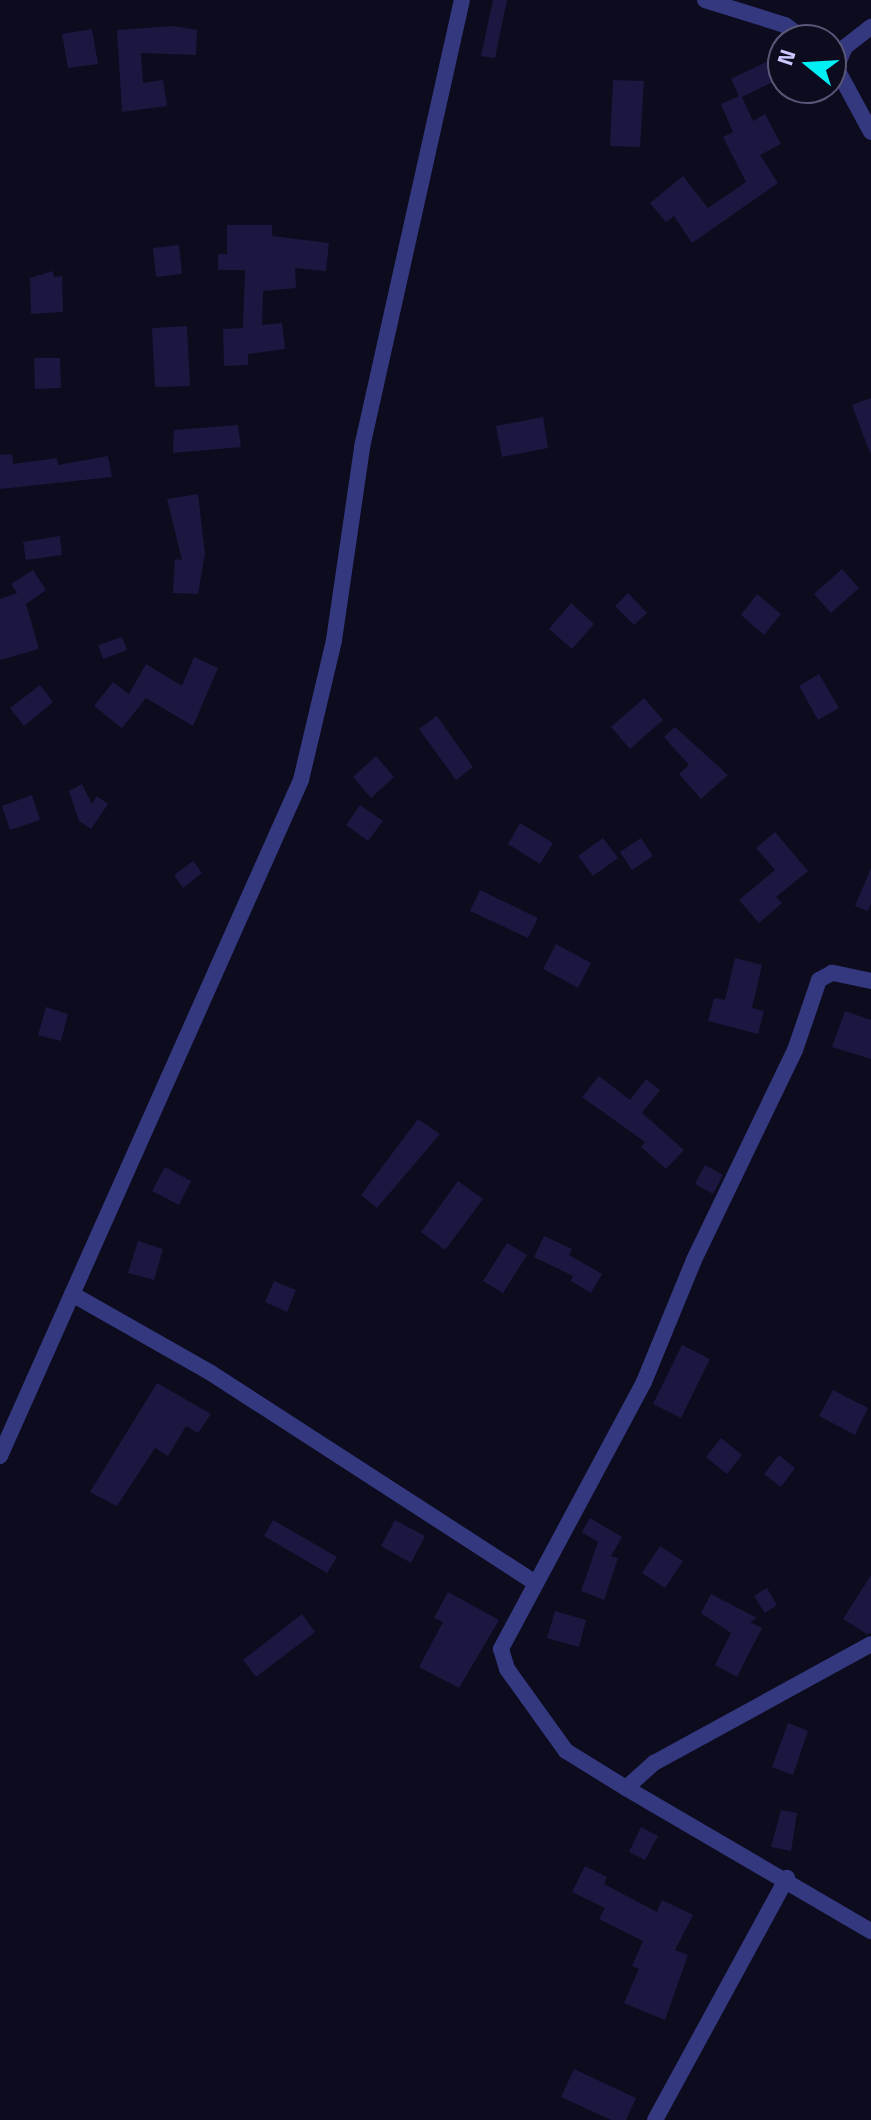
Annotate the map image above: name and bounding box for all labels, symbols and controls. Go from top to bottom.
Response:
north arrow [767,24,847,104]
text: N [768,45,805,70]

